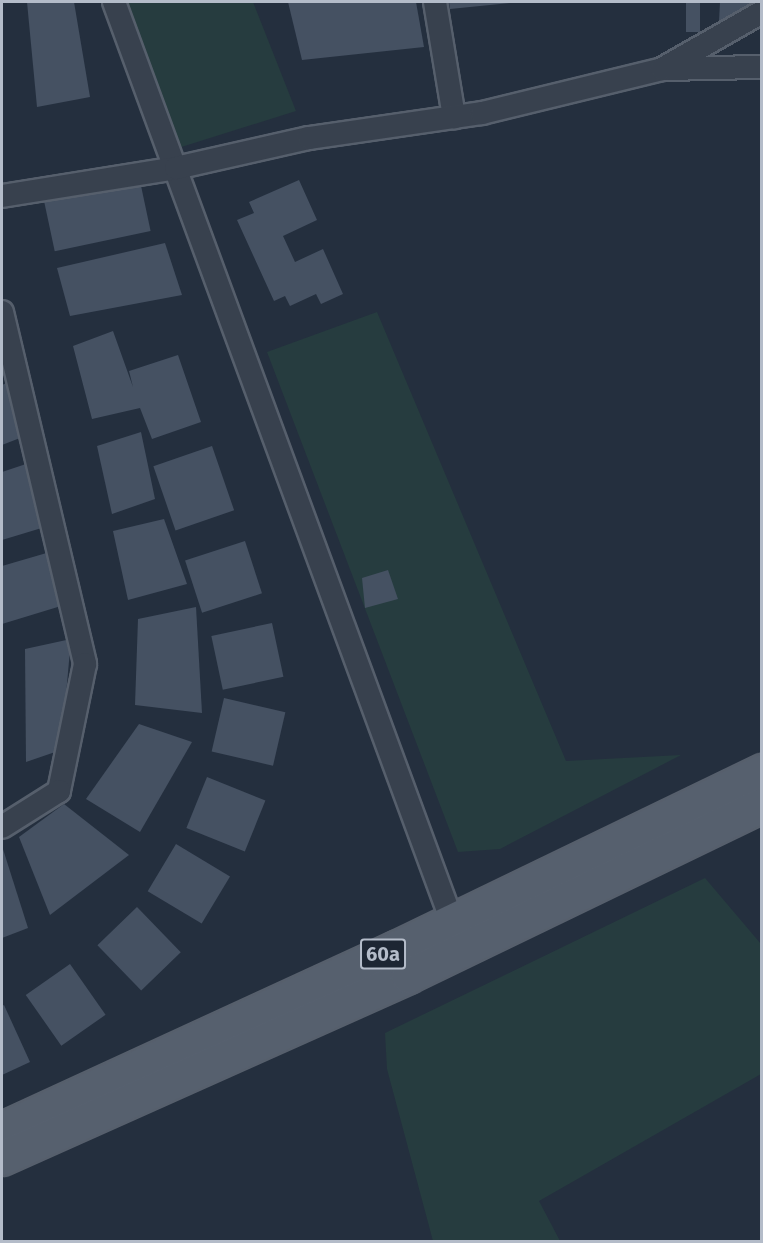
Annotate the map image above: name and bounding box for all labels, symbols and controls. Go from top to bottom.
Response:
road number: 60a [359,937,407,971]

